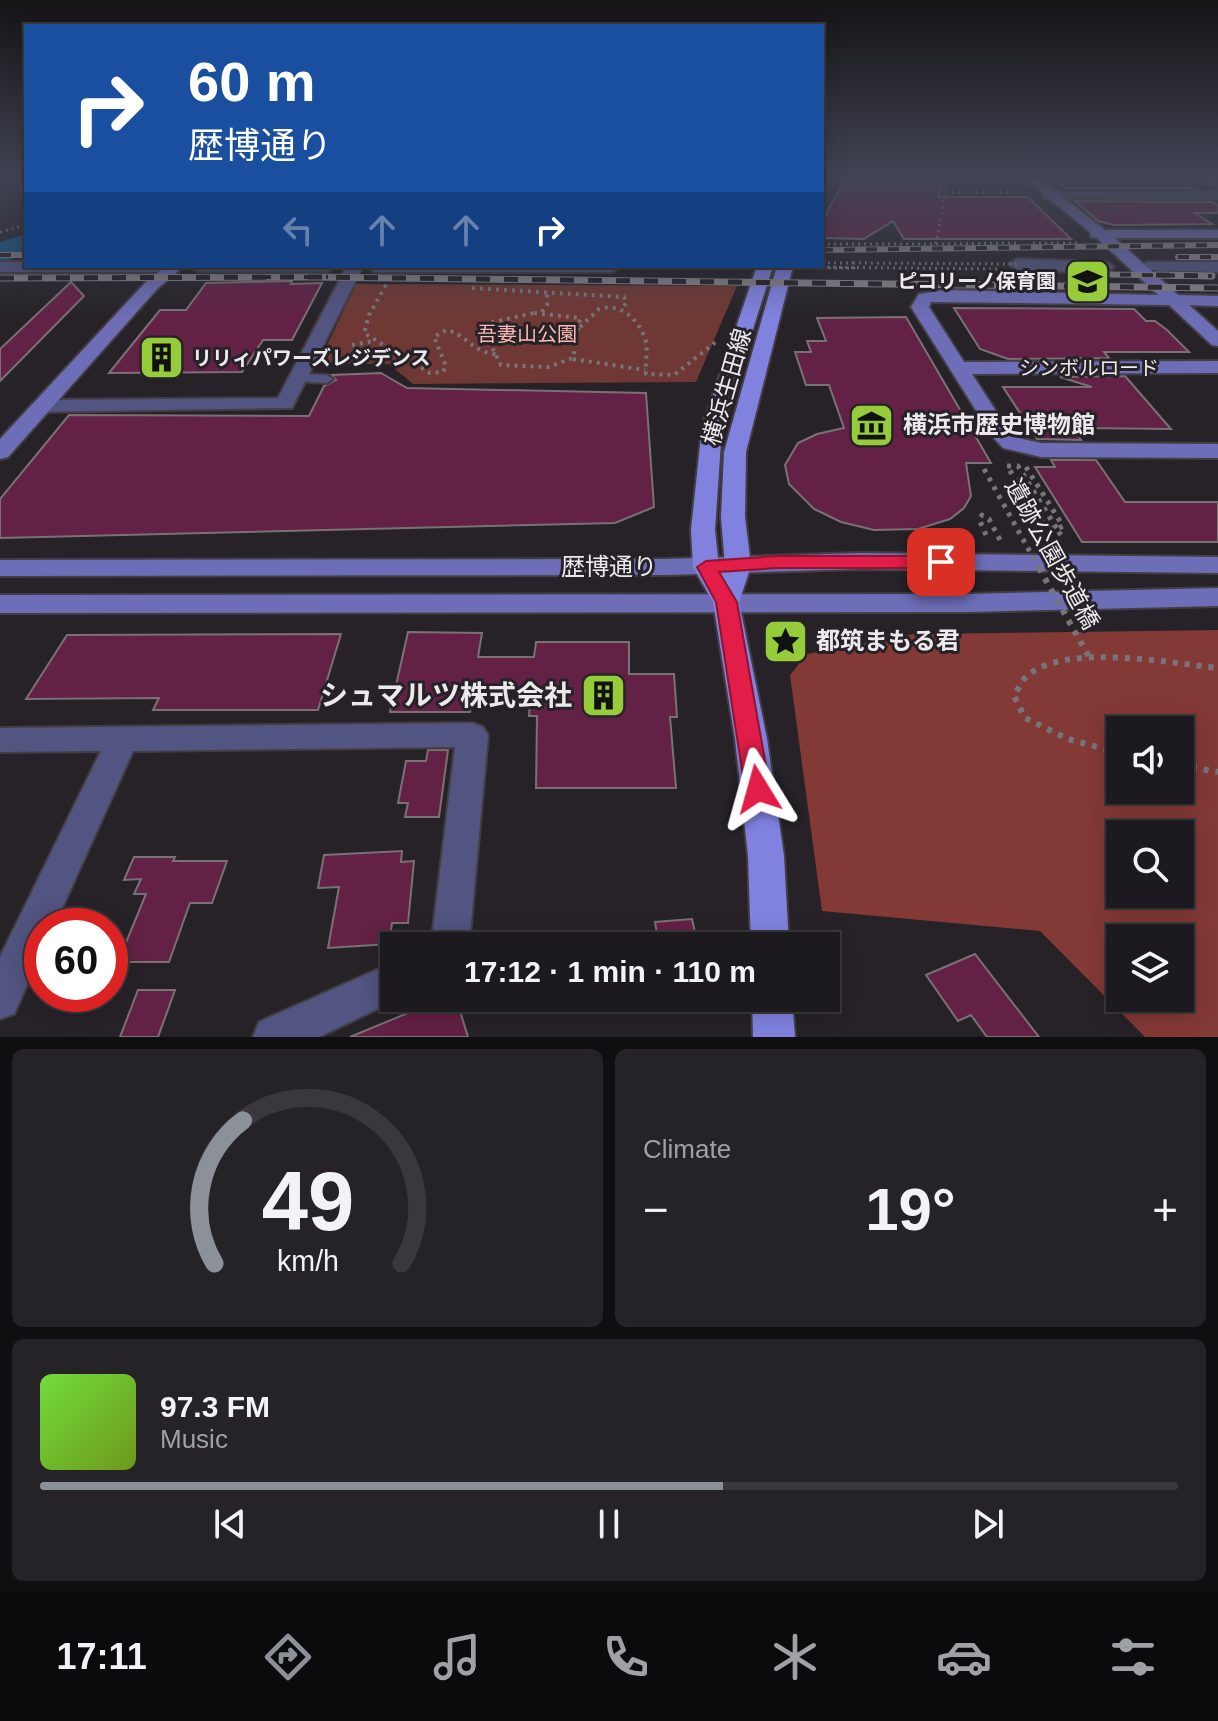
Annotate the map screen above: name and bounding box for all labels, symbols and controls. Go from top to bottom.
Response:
text: 60 m [188,50,316,113]
icon: right [56,56,160,160]
text: 歴博通り [188,125,332,166]
icon: left [276,208,320,252]
icon: ahead [360,208,404,252]
icon: ahead [444,208,488,252]
icon: right [528,208,572,252]
school or university icon: ピコリーノ保育園 [1063,257,1111,305]
place label: ピコリーノ保育園 [897,270,1056,292]
park label: 吾妻山公園 [477,323,577,345]
street label: 横浜生田線 [697,325,756,448]
building icon: リリィパワーズレジデンス [137,334,185,382]
place label: リリィパワーズレジデンス [192,347,431,369]
street label: シンボルロード [1019,357,1159,379]
museum icon: 横浜市歴史博物館 [848,401,896,449]
place label: 横浜市歴史博物館 [903,411,1095,438]
street label: 遺跡公園歩道橋 [1000,474,1105,634]
pin [907,528,975,596]
icon: arrive [919,540,963,584]
street label: 歴博通り [561,553,657,580]
place icon: 都筑まもる君 [761,617,809,665]
place label: 都筑まもる君 [816,627,960,654]
building icon: シュマルツ株式会社 [579,671,627,719]
place label: シュマルツ株式会社 [320,680,572,711]
map controls [1106,716,1194,1012]
button: sound [1106,716,1194,804]
position arrow [716,747,800,831]
button: search [1106,820,1194,908]
speed limit sign: 60 [24,908,128,1012]
button: layers [1106,924,1194,1012]
text: 17:12 · 1 min · 110 m [464,955,756,988]
text: Climate [643,1134,731,1164]
text: 49 [261,1155,354,1248]
text: 19° [865,1176,956,1243]
text: − [643,1185,669,1234]
text: + [1152,1185,1178,1234]
text: km/h [277,1245,338,1277]
text: 97.3 FM [160,1390,270,1423]
text: Music [160,1424,228,1454]
icon: previous [208,1502,252,1546]
icon: pause [587,1502,631,1546]
icon: next [966,1502,1010,1546]
icon: directions [260,1629,316,1685]
icon: music [429,1629,485,1685]
icon: phone [598,1629,654,1685]
icon: climate [767,1629,823,1685]
icon: car [936,1629,992,1685]
icon: filters [1105,1629,1161,1685]
text: 17:11 [57,1636,147,1677]

